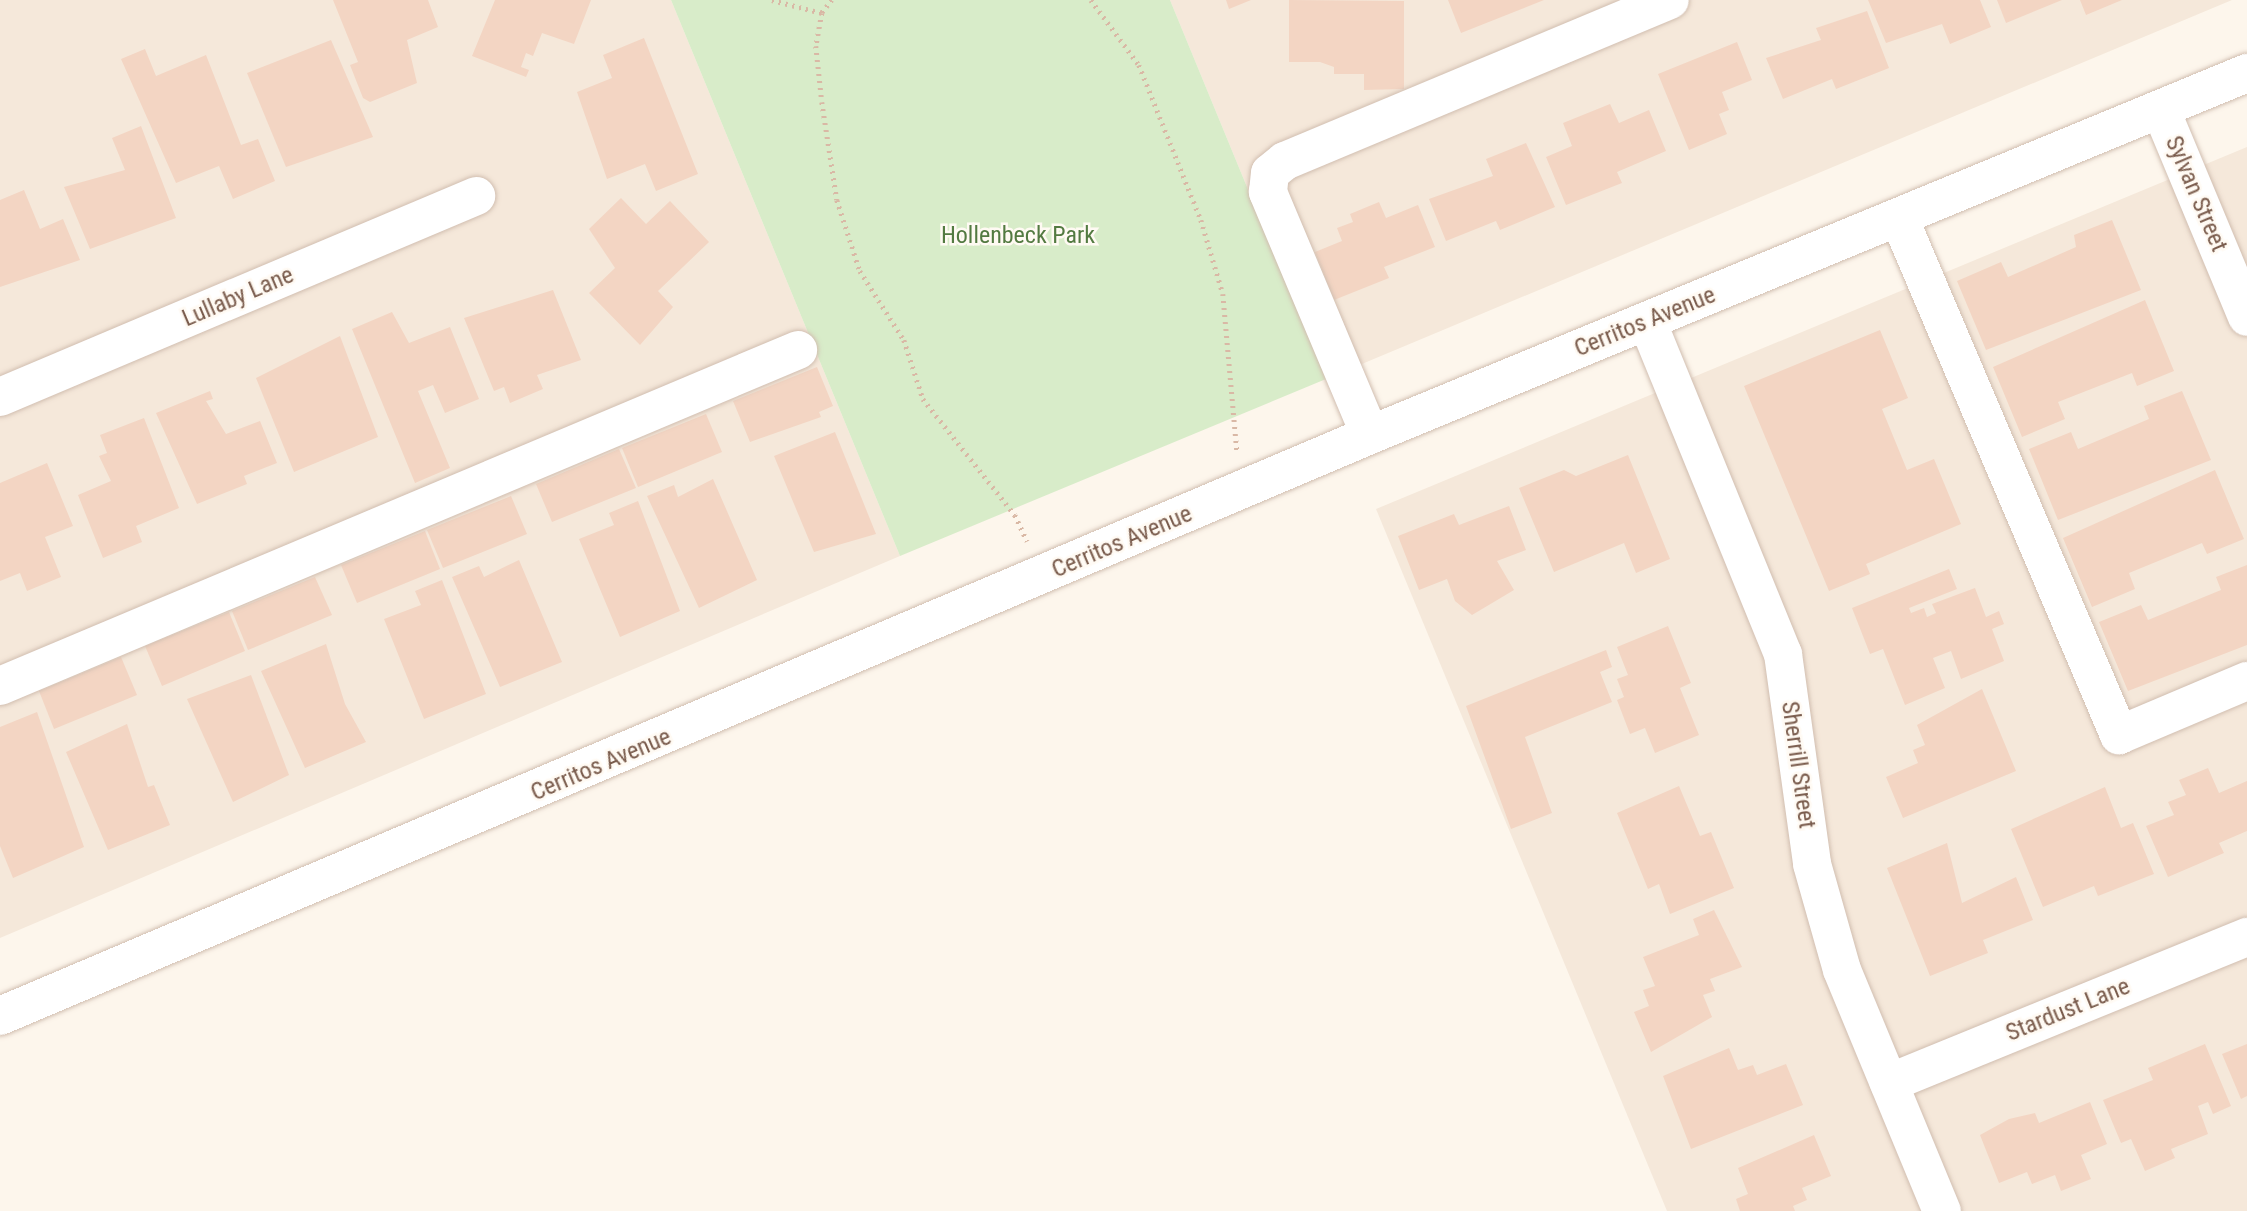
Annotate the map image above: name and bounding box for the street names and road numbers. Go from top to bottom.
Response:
street label: Sylvan Street [2159,132,2233,256]
street label: Lullaby Lane [178,261,298,333]
street label: Cerritos Avenue [1570,281,1720,363]
street label: Cerritos Avenue [1048,500,1196,584]
street label: Sherrill Street [1775,700,1821,830]
street label: Cerritos Avenue [527,723,675,807]
street label: Stardust Lane [2002,972,2134,1048]

